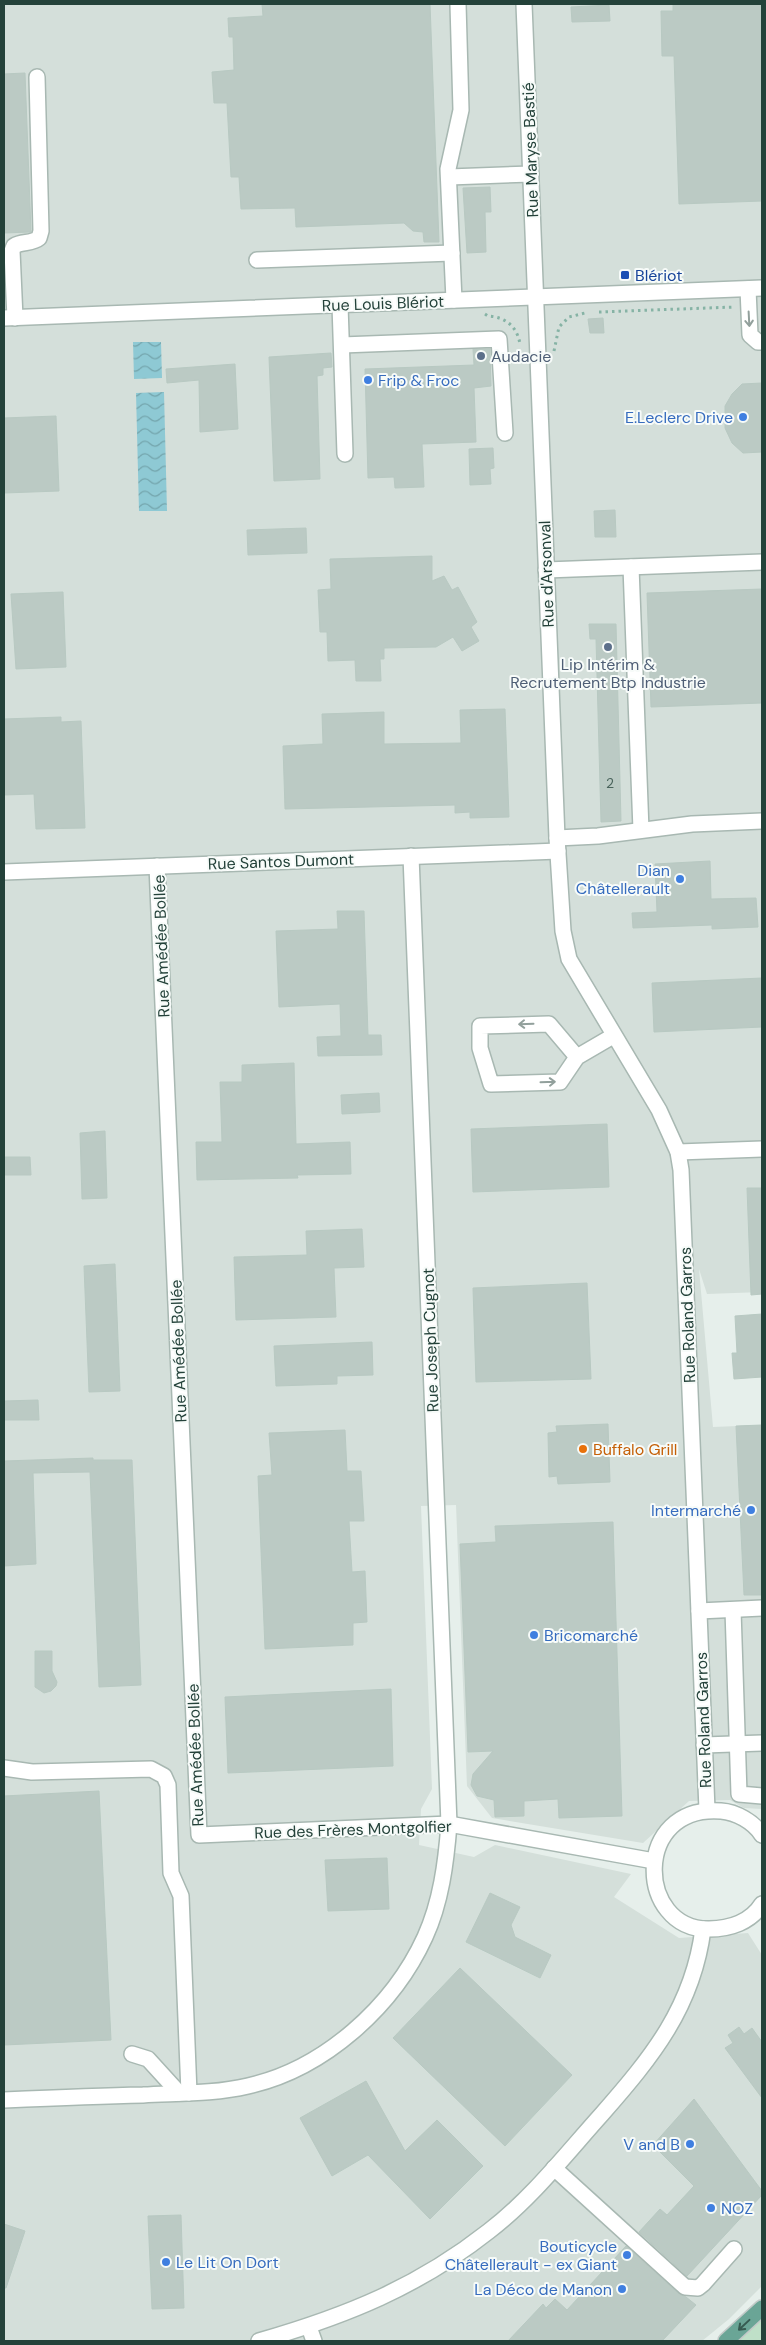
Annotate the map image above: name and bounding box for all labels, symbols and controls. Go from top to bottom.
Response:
street label: Rue Maryse Bastié [518,82,543,218]
place label: Blériot [635,265,683,286]
marker: Blériot [619,269,631,281]
street label: Rue Louis Blériot [321,291,445,316]
one-way arrow [745,311,754,327]
place label: Audacie [491,346,551,367]
marker: Audacie [475,350,487,362]
place label: Frip & Froc [378,370,459,391]
marker: Frip & Froc [362,374,374,386]
place label: E.Leclerc Drive [625,407,733,428]
marker: E.Leclerc Drive [737,411,749,423]
street label: Rue d'Arsonval [534,520,559,628]
marker: Lip Intérim & Recrutement Btp Industrie [602,641,614,653]
place label: Lip Intérim & Recrutement Btp Industrie [510,654,706,693]
house number: 2 [606,774,614,792]
street label: Rue Santos Dumont [208,848,355,875]
place label: Dian Châtellerault [576,860,670,899]
marker: Dian Châtellerault [674,873,686,885]
street label: Rue Amédée Bollée [149,874,174,1018]
one-way arrow [518,1020,534,1029]
one-way arrow [539,1077,555,1087]
street label: Rue Roland Garros [675,1247,700,1383]
street label: Rue Joseph Cugnot [417,1268,444,1412]
street label: Rue Amédée Bollée [166,1279,191,1423]
place label: Buffalo Grill [593,1439,677,1460]
marker: Buffalo Grill [577,1443,589,1455]
place label: Intermarché [651,1500,741,1521]
marker: Intermarché [745,1504,757,1516]
place label: Bricomarché [544,1625,638,1646]
marker: Bricomarché [528,1629,540,1641]
street label: Rue Roland Garros [691,1652,716,1788]
street label: Rue Amédée Bollée [183,1683,208,1827]
street label: Rue des Frères Montgolfier [254,1816,452,1843]
place label: V and B [623,2134,680,2155]
marker: V and B [684,2138,696,2150]
place label: NOZ [721,2198,753,2219]
marker: NOZ [705,2202,717,2214]
place label: Bouticycle Châtellerault - ex Giant [445,2236,617,2275]
marker: Bouticycle Châtellerault - ex Giant [621,2249,633,2261]
place label: Le Lit On Dort [176,2252,279,2273]
marker: Le Lit On Dort [160,2256,172,2268]
place label: La Déco de Manon [474,2279,612,2300]
marker: La Déco de Manon [616,2283,628,2295]
one-way arrow [738,2319,751,2331]

